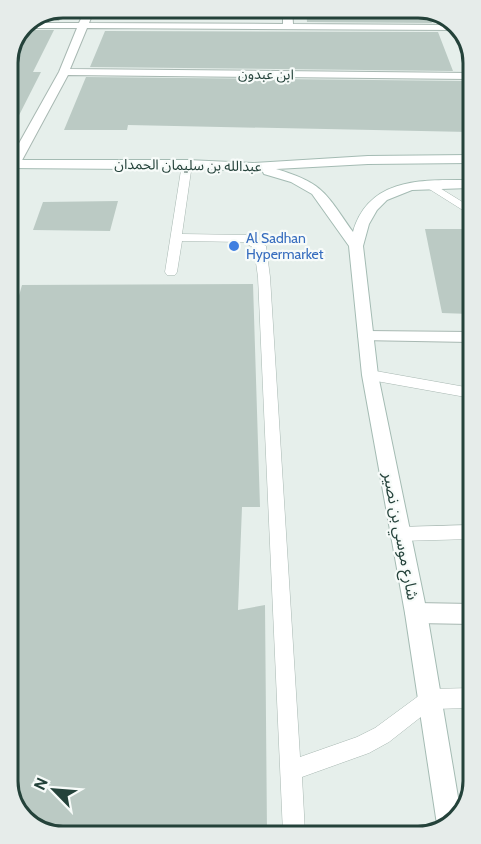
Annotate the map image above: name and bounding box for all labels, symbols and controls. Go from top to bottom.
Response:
street label: ابن عبدون [238,65,294,83]
street label: عبدالله بن سليمان الحمدان [114,155,262,175]
place label: Al Sadhan Hypermarket [246,229,324,263]
marker: Al Sadhan Hypermarket [227,239,241,253]
street label: شارع موسي بن نصير [376,469,423,602]
north arrow [24,760,84,820]
text: N [30,775,52,793]

